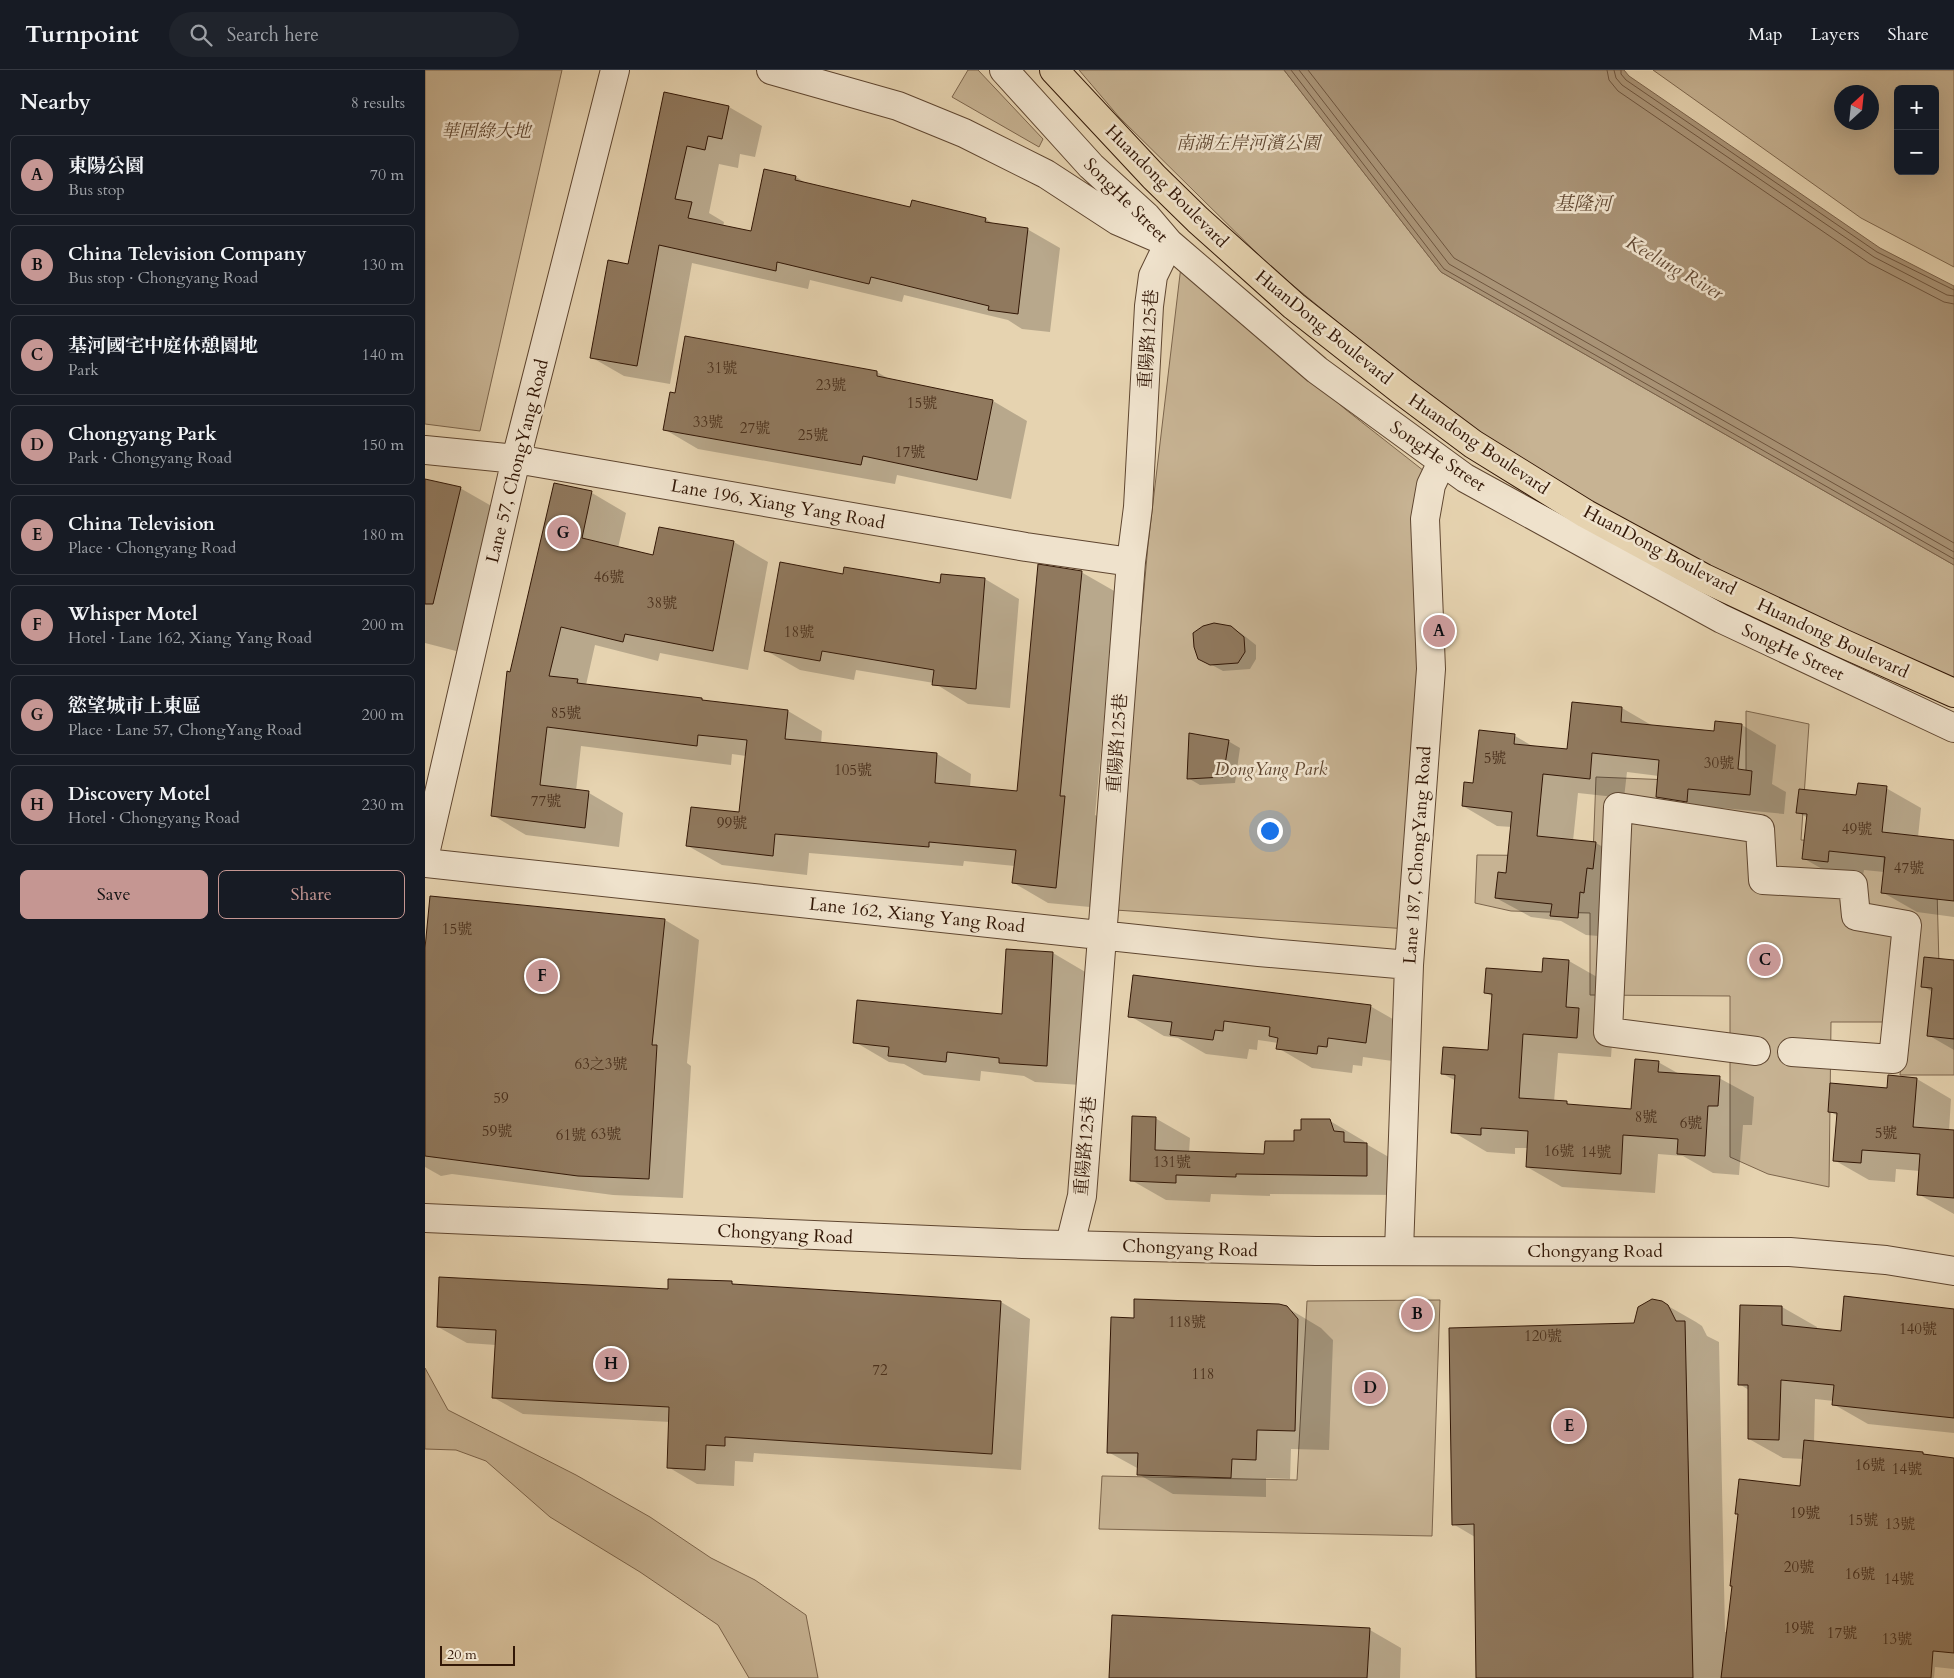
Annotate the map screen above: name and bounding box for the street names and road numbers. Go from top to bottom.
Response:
street label: Huandong Boulevard [1099,119,1234,254]
street label: SongHe Street [1078,152,1174,248]
street label: HuanDong Boulevard [1250,264,1398,391]
street label: 重陽路125巷 [1133,288,1164,390]
street label: Lane 57, ChongYang Road [480,356,555,566]
street label: Huandong Boulevard [1403,388,1554,501]
street label: SongHe Street [1385,415,1491,498]
street label: Lane 196, Xiang Yang Road [669,473,887,536]
street label: HuanDong Boulevard [1579,499,1741,602]
street label: Huandong Boulevard [1753,592,1913,685]
street label: SongHe Street [1737,618,1848,687]
street label: 重陽路125巷 [1102,692,1133,794]
street label: Lane 187, ChongYang Road [1397,745,1438,965]
street label: Lane 162, Xiang Yang Road [808,892,1027,939]
street label: 重陽路125巷 [1069,1095,1102,1197]
street label: Chongyang Road [717,1218,854,1251]
street label: Chongyang Road [1122,1234,1259,1263]
street label: Chongyang Road [1527,1239,1663,1264]

